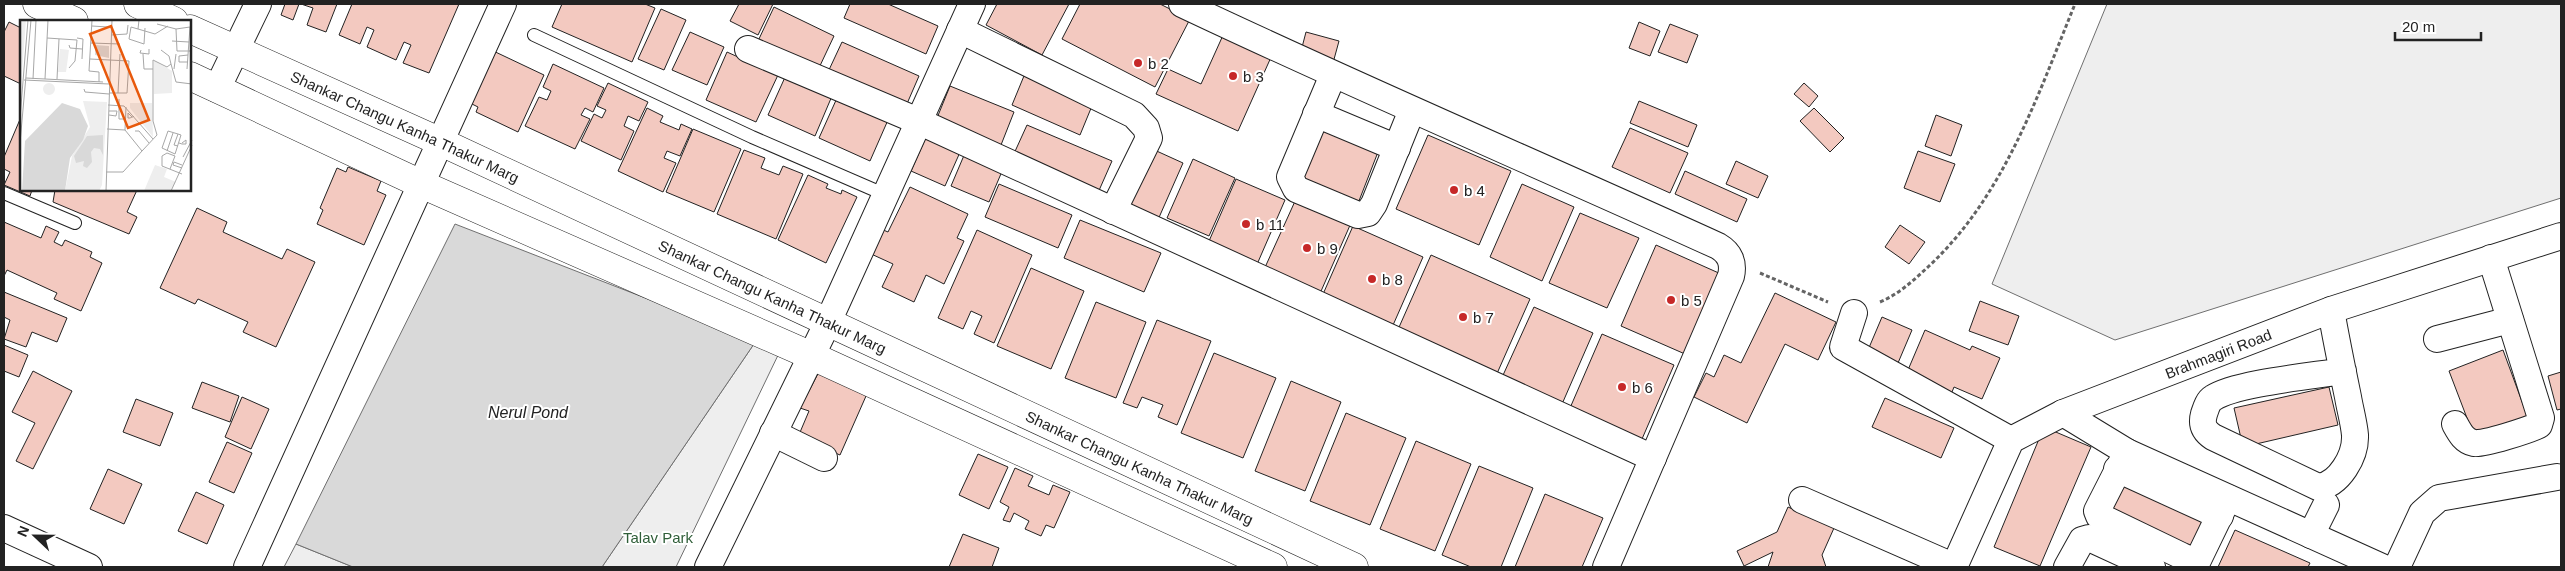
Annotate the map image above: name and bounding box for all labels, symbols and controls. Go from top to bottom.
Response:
scale bar [2395,10,2481,42]
text: 20 m [2402,18,2435,35]
inset map [20,20,191,191]
place label: b 2 [1148,55,1169,72]
marker: b 2 [1132,57,1144,69]
street label: Shankar Changu Kanha Thakur Marg [288,67,522,186]
place label: b 3 [1243,68,1264,85]
marker: b 3 [1227,70,1239,82]
place label: b 4 [1464,182,1485,199]
marker: b 4 [1448,184,1460,196]
place label: b 11 [1256,216,1284,233]
marker: b 11 [1240,218,1252,230]
street label: Shankar Changu Kanha Thakur Marg [656,236,889,357]
place label: b 9 [1317,240,1338,257]
marker: b 9 [1301,242,1313,254]
place label: b 8 [1382,271,1403,288]
marker: b 8 [1366,273,1378,285]
place label: b 5 [1681,292,1702,309]
marker: b 5 [1665,294,1677,306]
place label: b 7 [1473,309,1494,326]
marker: b 7 [1457,311,1469,323]
street label: Brahmagiri Road [2163,325,2274,382]
place label: b 6 [1632,379,1653,396]
marker: b 6 [1616,381,1628,393]
water label: Nerul Pond [488,404,569,421]
street label: Shankar Changu Kanha Thakur Marg [1023,407,1256,528]
north arrow [10,511,60,561]
text: N [14,523,32,539]
park label: Talav Park [623,529,694,546]

